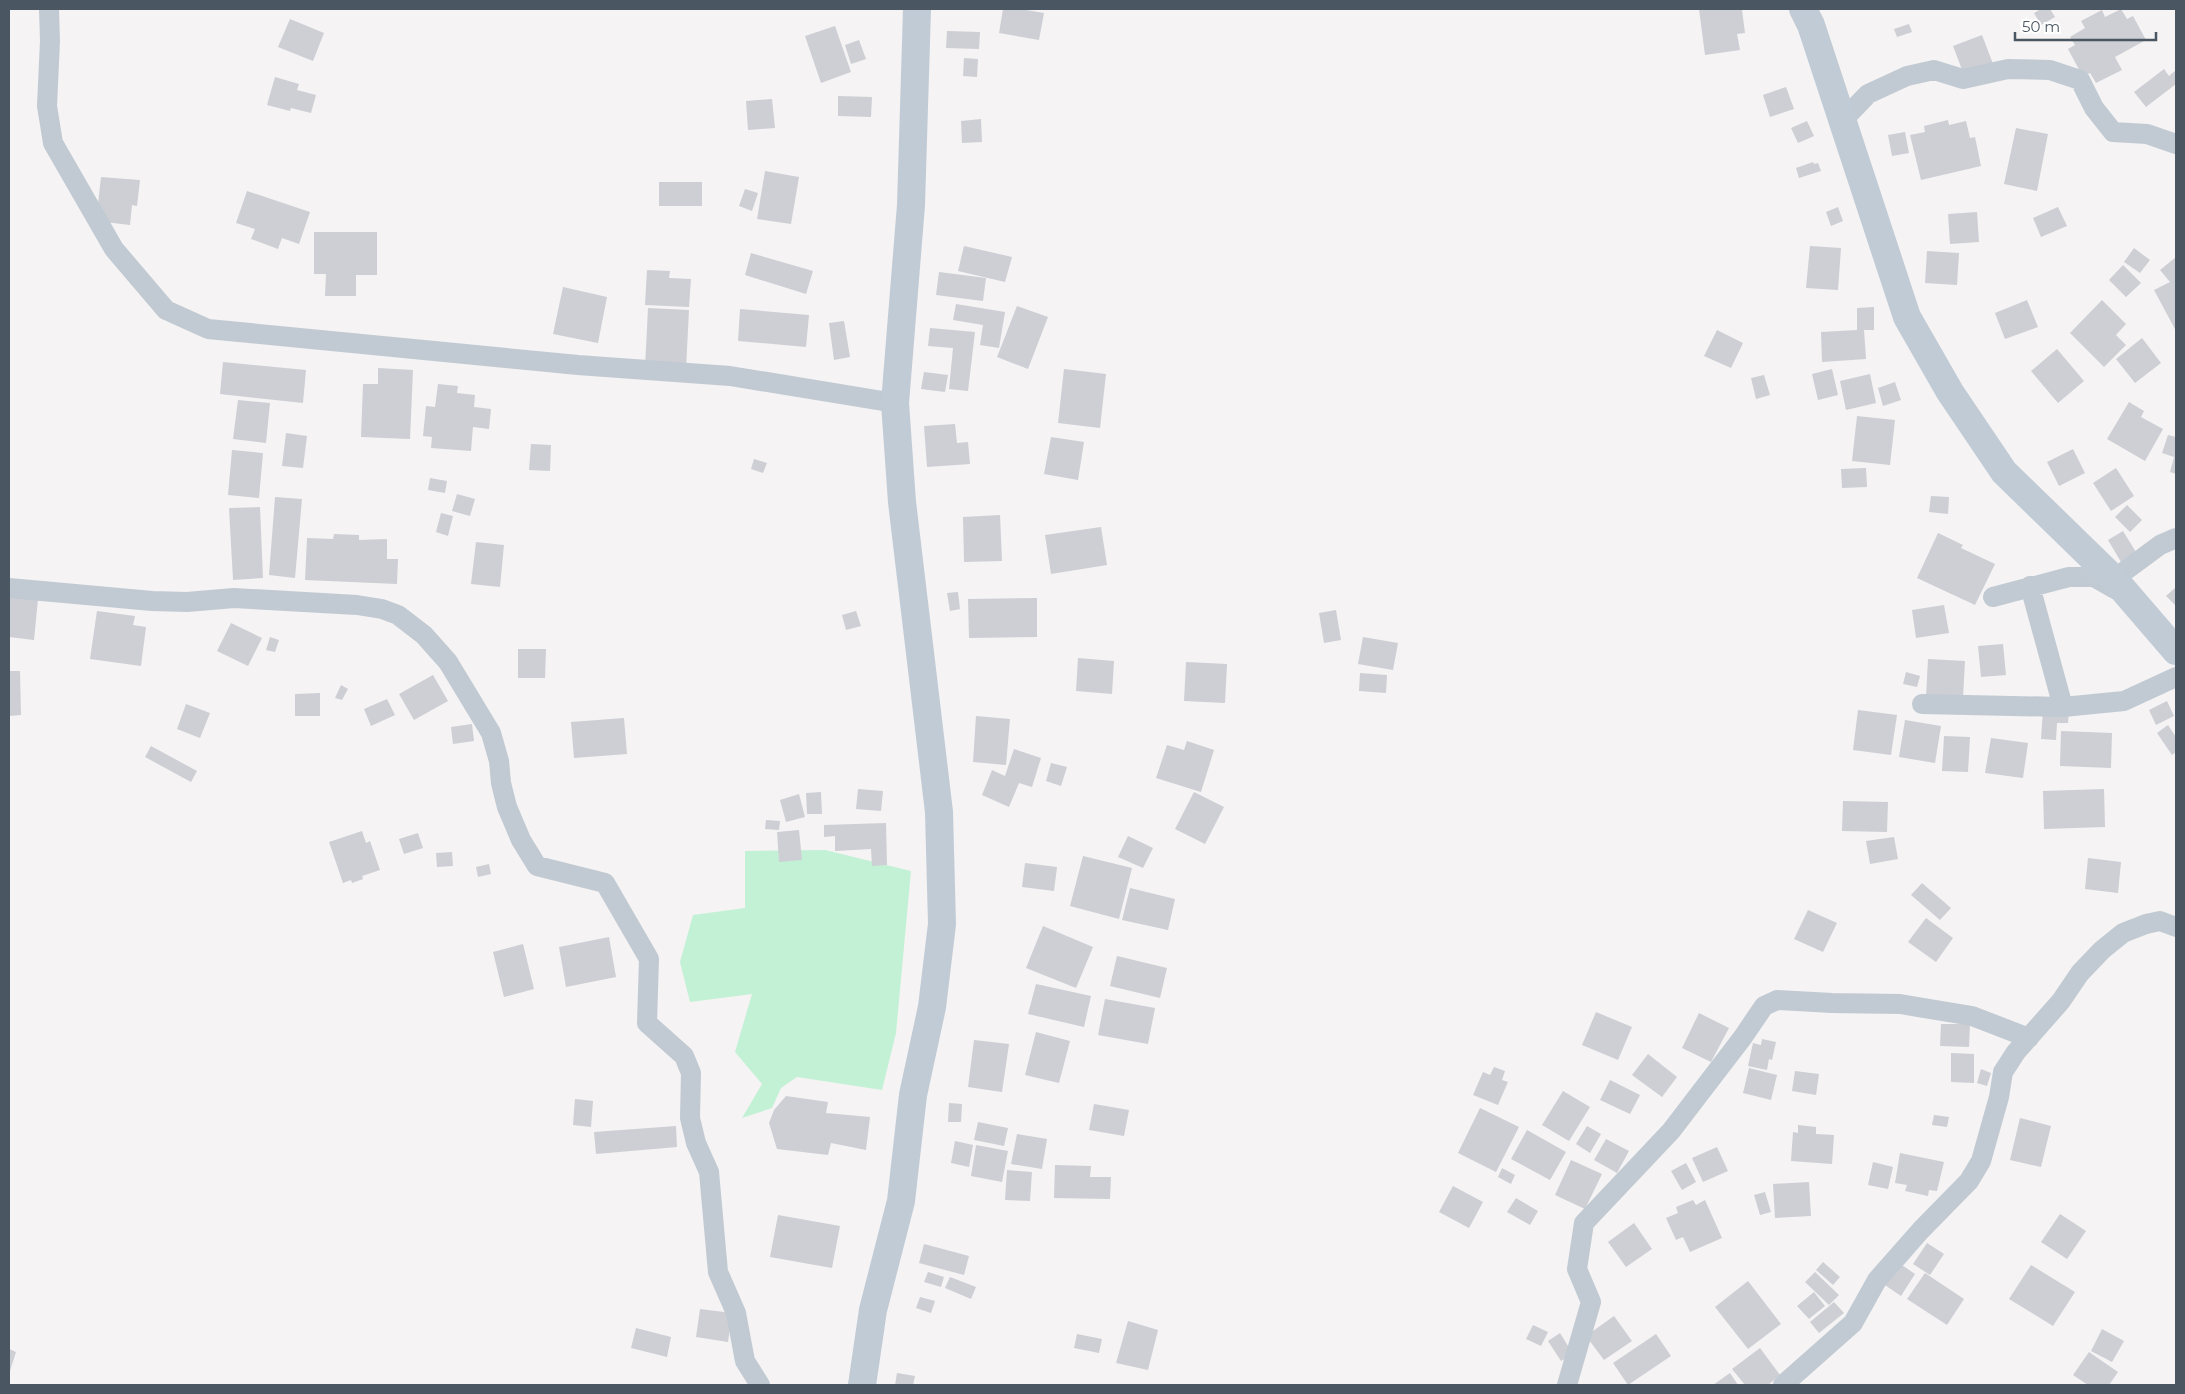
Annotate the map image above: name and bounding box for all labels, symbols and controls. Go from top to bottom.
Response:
scale bar [2015,10,2156,42]
text: 50 m [2022,17,2060,36]

